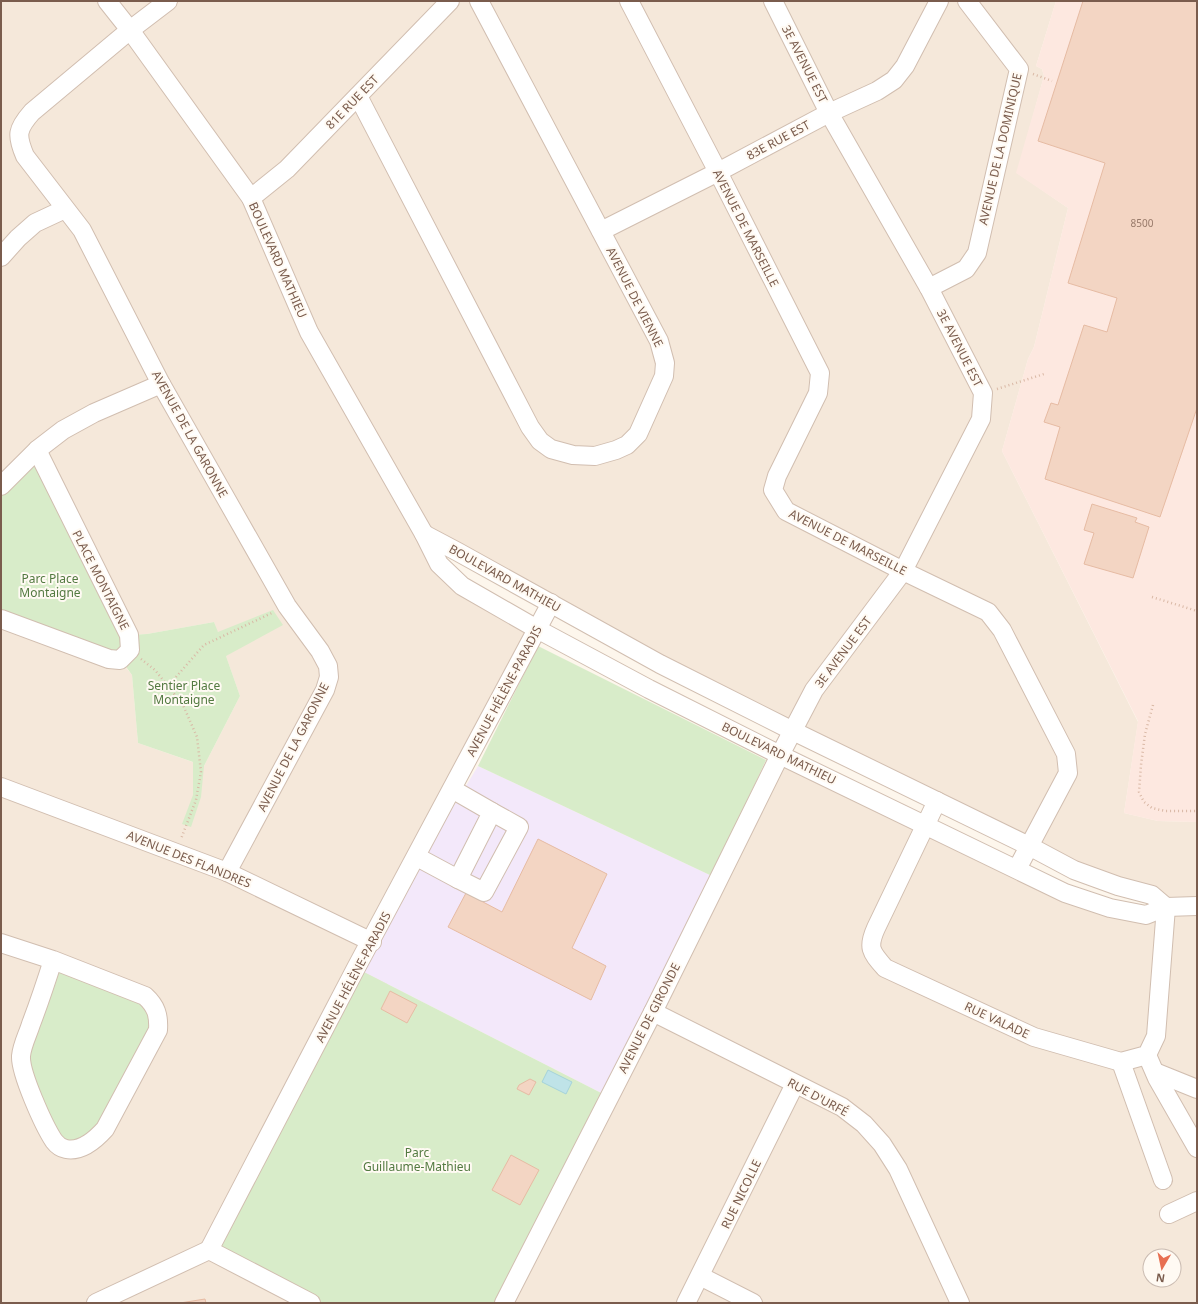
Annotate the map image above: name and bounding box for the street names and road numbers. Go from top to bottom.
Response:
street label: 3E AVENUE EST [778,22,832,106]
street label: 81E RUE EST [322,71,382,133]
street label: AVENUE DE LA DOMINIQUE [974,71,1026,227]
street label: 83E RUE EST [743,116,813,164]
street label: AVENUE DE MARSEILLE [709,166,783,290]
street label: BOULEVARD MATHIEU [245,199,311,321]
street label: AVENUE DE VIENNE [602,244,668,350]
street label: 3E AVENUE EST [933,306,987,390]
street label: AVENUE DE LA GARONNE [148,368,232,500]
street label: AVENUE DE MARSEILLE [786,505,910,579]
street label: PLACE MONTAIGNE [68,527,134,633]
street label: BOULEVARD MATHIEU [446,540,564,616]
street label: 3E AVENUE EST [811,613,876,691]
street label: AVENUE HÉLÈNE-PARADIS [462,622,546,759]
street label: AVENUE DE LA GARONNE [253,680,333,814]
street label: BOULEVARD MATHIEU [719,718,839,788]
street label: AVENUE DES FLANDRES [124,826,254,892]
street label: AVENUE HÉLÈNE-PARADIS [311,908,395,1045]
street label: AVENUE DE GIRONDE [614,960,684,1076]
street label: RUE VALADE [962,998,1032,1042]
street label: RUE D'URFÉ [785,1074,851,1120]
street label: RUE NICOLLE [717,1156,765,1232]

